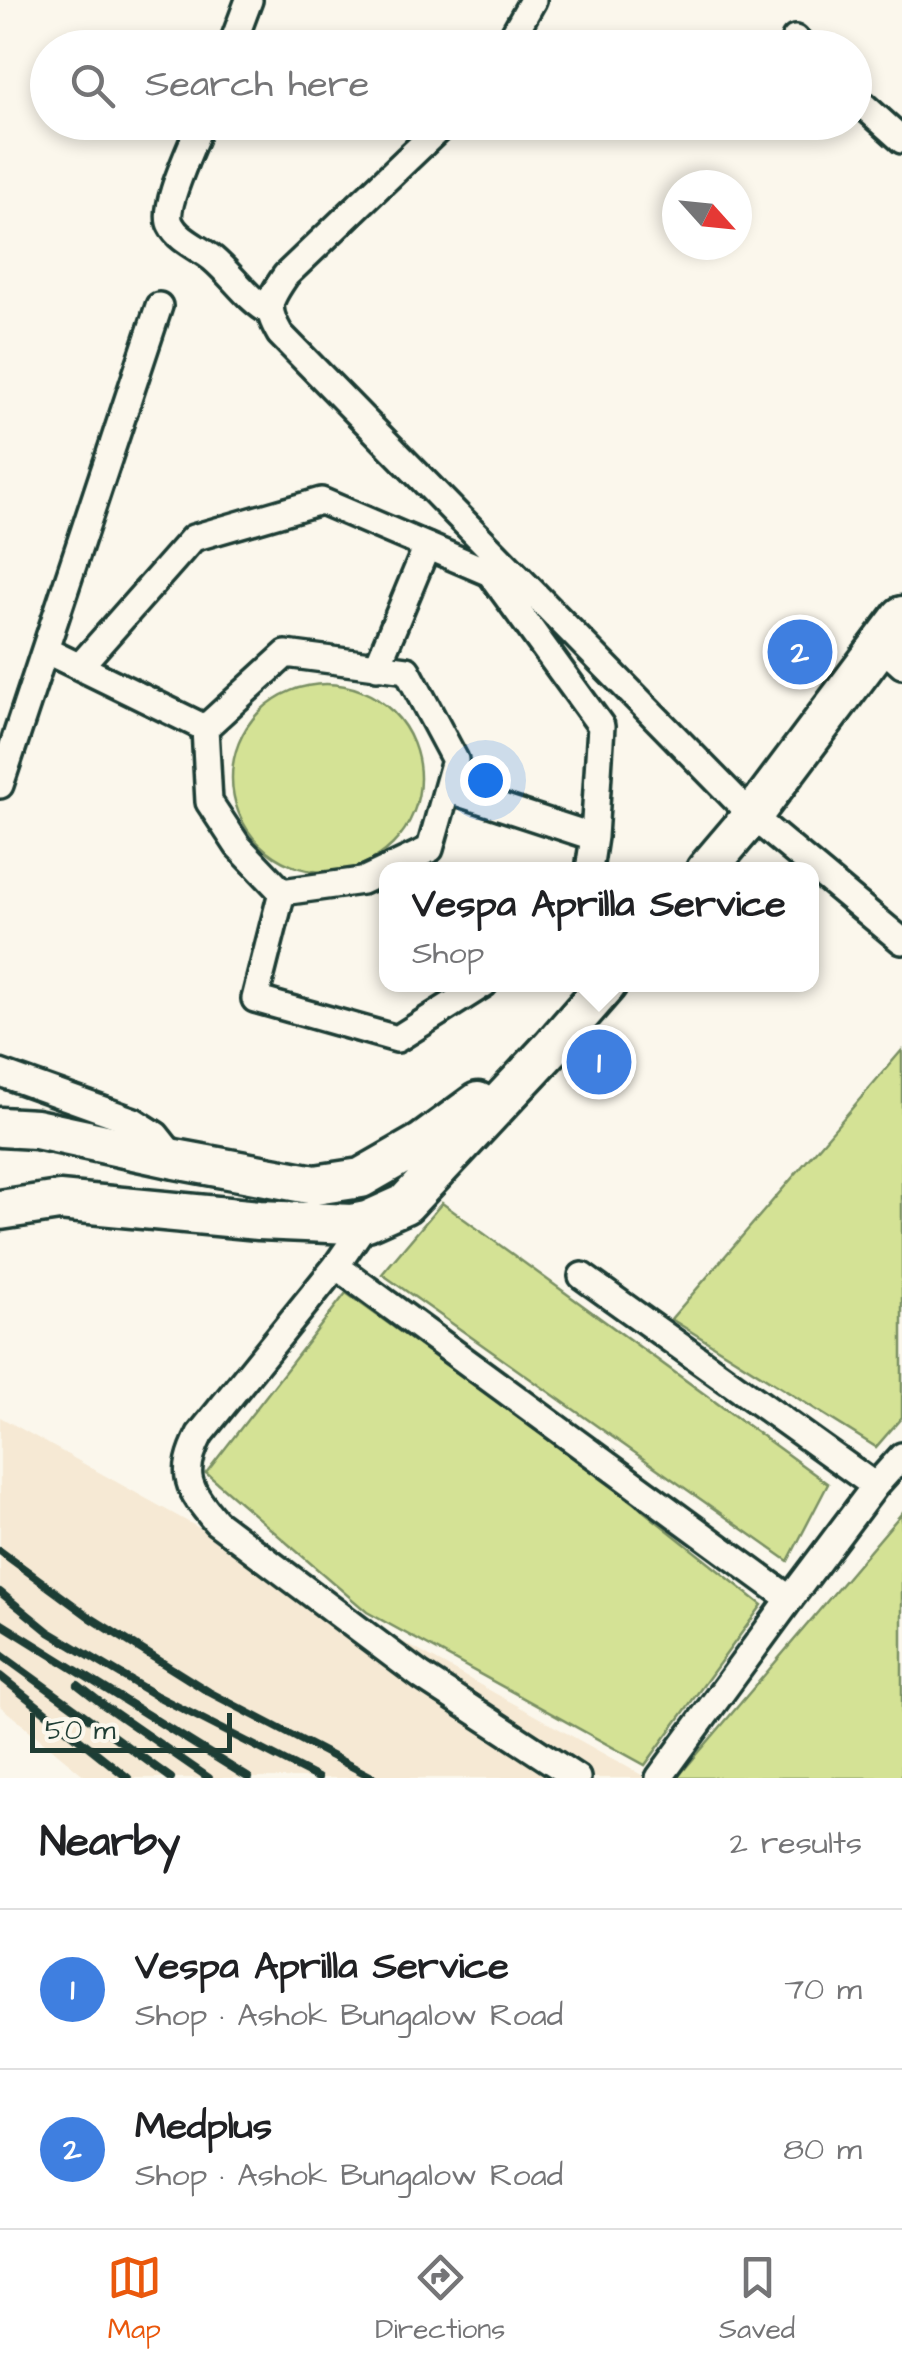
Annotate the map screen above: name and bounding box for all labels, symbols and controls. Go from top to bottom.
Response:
search box [30,30,872,140]
icon: search [65,58,120,113]
text: Search here [145,59,369,111]
north arrow [662,170,752,260]
pin: 2 [768,614,832,690]
your location [460,755,511,806]
popup [379,862,819,992]
text: Vespa Aprilla Service [412,879,786,931]
text: Shop [412,931,484,976]
pin: 1 [566,1024,632,1100]
scale bar [30,1708,232,1752]
text: 50 m [45,1711,116,1750]
text: Nearby [40,1814,180,1872]
text: 2 results [730,1821,862,1866]
text: Vespa Aprilla Service [135,1941,509,1993]
text: 1 [70,1967,75,2012]
text: 70 m [784,1967,862,2012]
text: Shop · Ashok Bungalow Road [135,1993,563,2038]
text: Medplus [135,2101,272,2153]
text: 2 [63,2127,82,2172]
text: 80 m [783,2127,862,2172]
text: Shop · Ashok Bungalow Road [135,2153,563,2198]
tab: Map [107,2250,162,2349]
tab: Directions [375,2250,505,2349]
tab: Saved [719,2250,795,2349]

